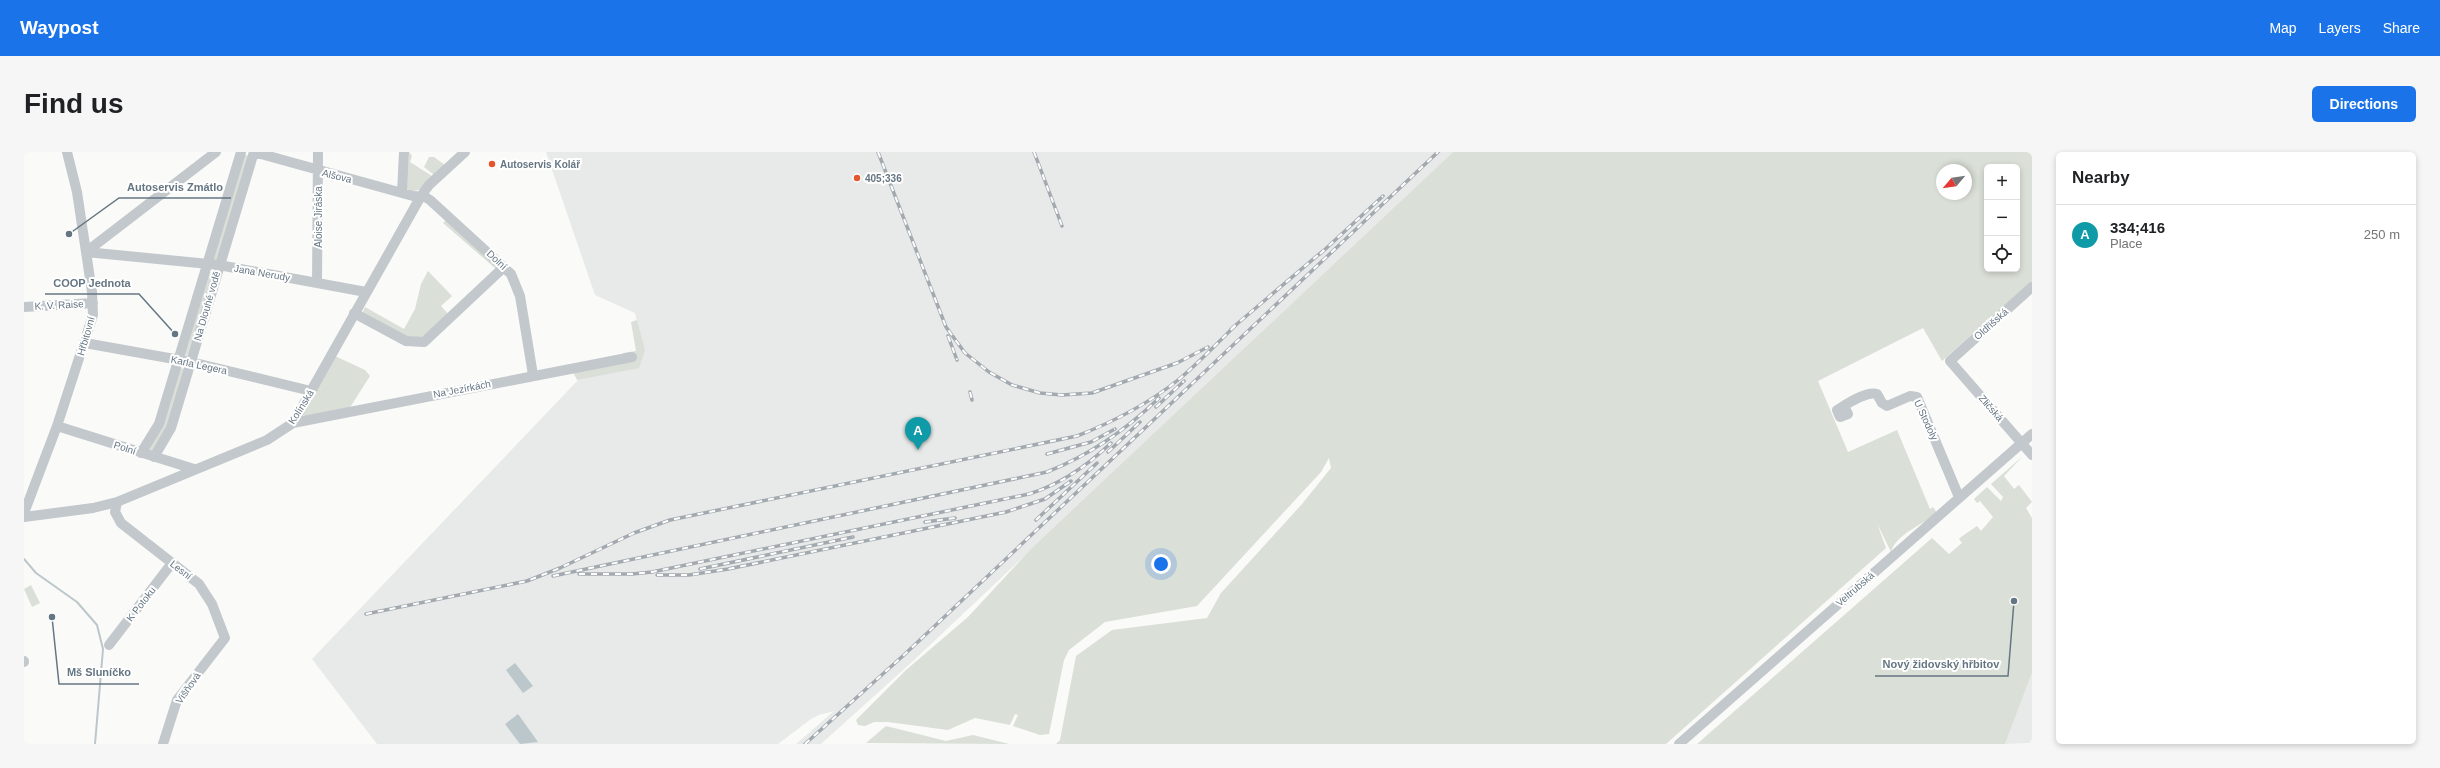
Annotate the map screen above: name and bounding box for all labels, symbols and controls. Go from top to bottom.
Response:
text: Waypost [20,17,98,38]
text: Map [2269,20,2297,36]
text: Layers [2319,20,2361,36]
text: Share [2383,20,2420,36]
button: Directions [2312,86,2416,122]
text: Find us [24,88,124,119]
marker: Autoservis Kolář [487,159,497,169]
place label: Autoservis Kolář [500,159,580,170]
north arrow [1936,164,1972,200]
map controls [1984,164,2020,272]
button: + [1984,164,2020,200]
street label: Alšova [321,167,353,185]
text: Nearby [2072,168,2130,187]
marker: 405;336 [852,173,862,183]
place label: 405;336 [865,173,902,184]
callout: Autoservis Zmátlo [119,175,231,198]
text: Autoservis Zmátlo [127,181,223,193]
street label: Aloise Jiráska [313,186,324,248]
button: − [1984,200,2020,236]
text: 334;416 [2110,219,2165,236]
text: A [2080,227,2090,242]
text: 250 m [2364,227,2400,242]
button: locate [1984,236,2020,272]
text: Place [2110,236,2143,251]
street label: Dolní [485,248,509,272]
street label: Jana Nerudy [233,263,291,283]
street label: Na Dlouhé vodě [192,270,222,342]
callout: COOP Jednota [45,271,139,294]
text: COOP Jednota [53,277,132,289]
street label: K. V. Raise [34,298,84,312]
street label: Oldřišská [1972,306,2010,342]
street label: Hřbitovní [75,315,97,357]
street label: Karla Legera [170,354,229,376]
street label: Na Jezírkách [432,378,492,400]
street label: Kolínská [286,387,316,426]
street label: Zličská [1977,393,2006,424]
street label: U Stodoly [1912,398,1940,442]
pin: A [905,417,931,450]
street label: Polní [112,439,138,457]
your location [1151,554,1171,574]
street label: Lesní [168,558,194,582]
street label: Veltrubská [1834,569,1877,608]
street label: K Potoku [124,585,158,623]
callout: Nový židovský hřbitov [1875,653,2008,676]
text: Nový židovský hřbitov [1883,658,2000,670]
callout: Mš Sluníčko [59,661,139,684]
text: Mš Sluníčko [67,666,131,678]
street label: Višňová [173,670,203,706]

